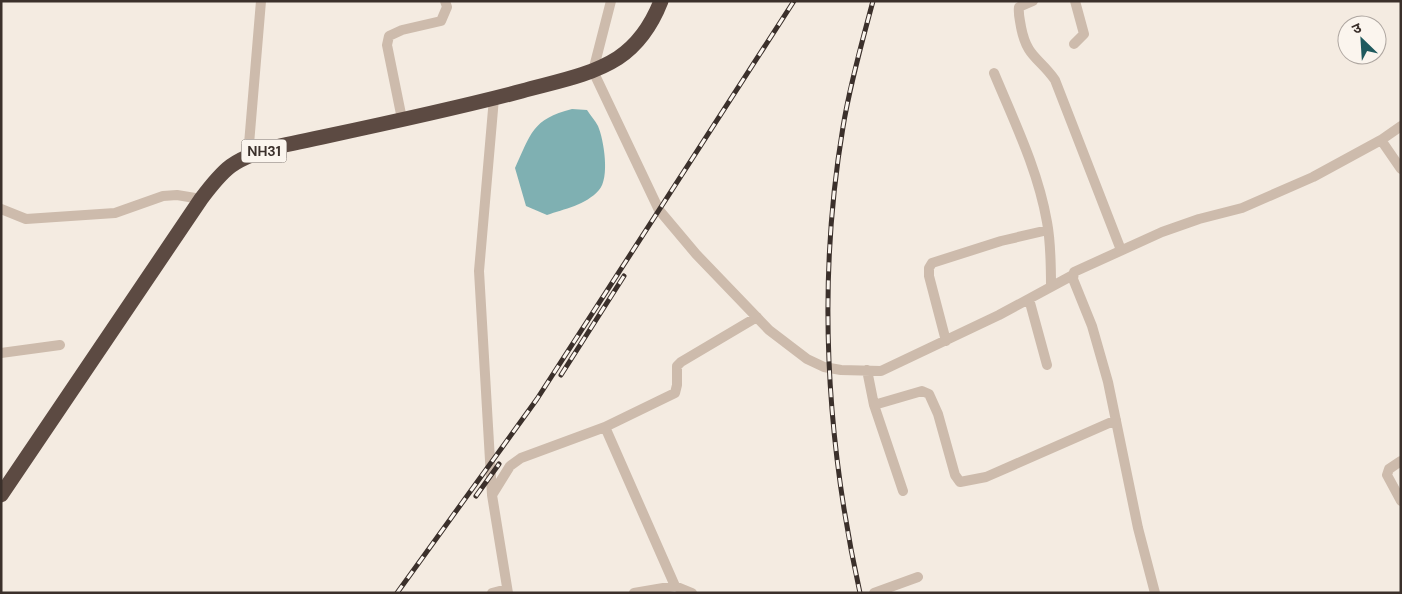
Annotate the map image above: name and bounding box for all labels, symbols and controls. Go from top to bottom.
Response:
north arrow [1337,15,1387,65]
text: उ [1349,18,1365,38]
road number: NH31 [242,140,286,162]

